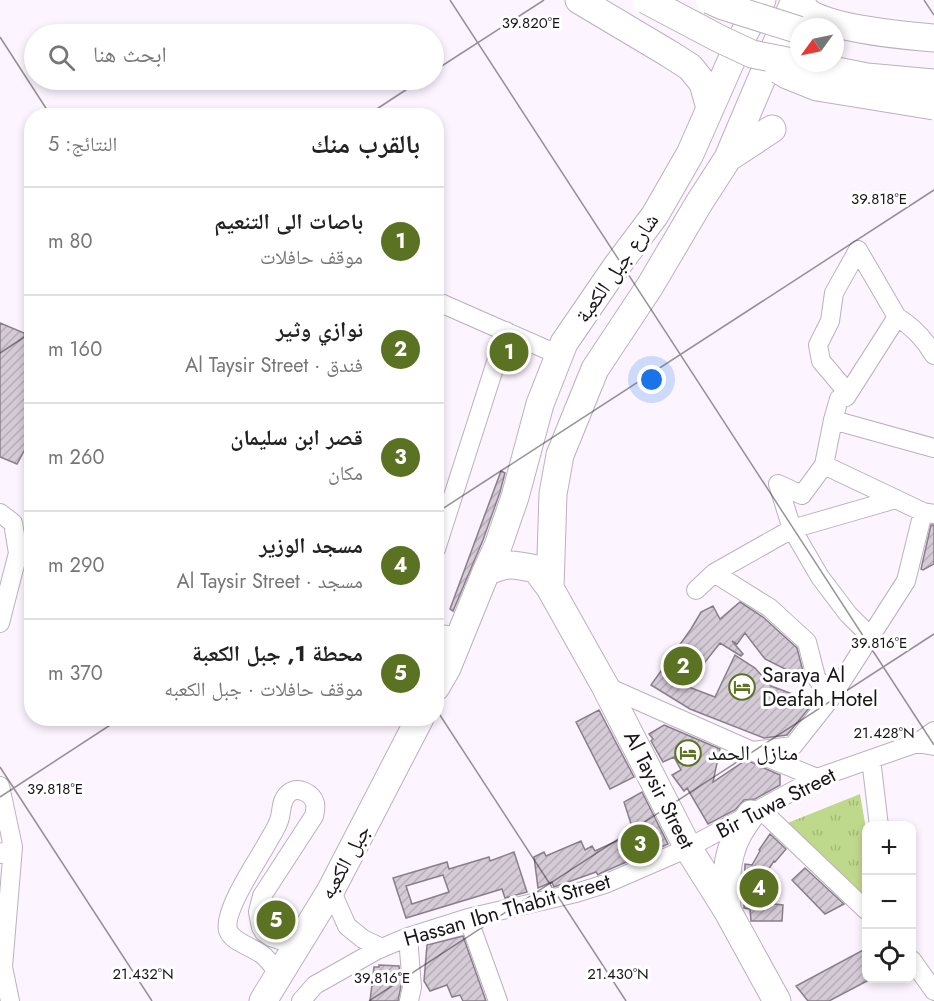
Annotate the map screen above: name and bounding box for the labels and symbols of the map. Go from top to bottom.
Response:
text: 39.820°E [502,12,560,34]
north arrow [790,18,844,72]
text: 39.818°E [851,188,907,210]
street label: شارع جبل الكعبة [568,207,666,329]
pin: 1 [490,330,528,374]
your location [637,365,666,394]
text: 39.816°E [851,632,907,654]
pin: 2 [664,644,702,688]
place label: Saraya Al Deafah Hotel [762,660,878,714]
hotel icon: Saraya Al Deafah Hotel [727,672,757,702]
text: 21.428°N [853,722,915,744]
street label: Al Taysir Street [616,726,702,854]
hotel icon: منازل الحمد [673,738,703,768]
place label: منازل الحمد [708,738,798,768]
street label: Bir Tuwa Street [711,760,841,846]
text: 39.818°E [27,778,83,800]
street label: جبل الكعبه [312,819,378,905]
pin: 3 [620,822,660,866]
street label: Hassan Ibn Thabit Street [400,866,614,954]
pin: 4 [740,866,778,910]
pin: 5 [256,898,296,942]
text: 21.432°N [112,963,174,985]
text: 21.430°N [587,963,649,985]
text: 39.816°E [354,967,410,989]

